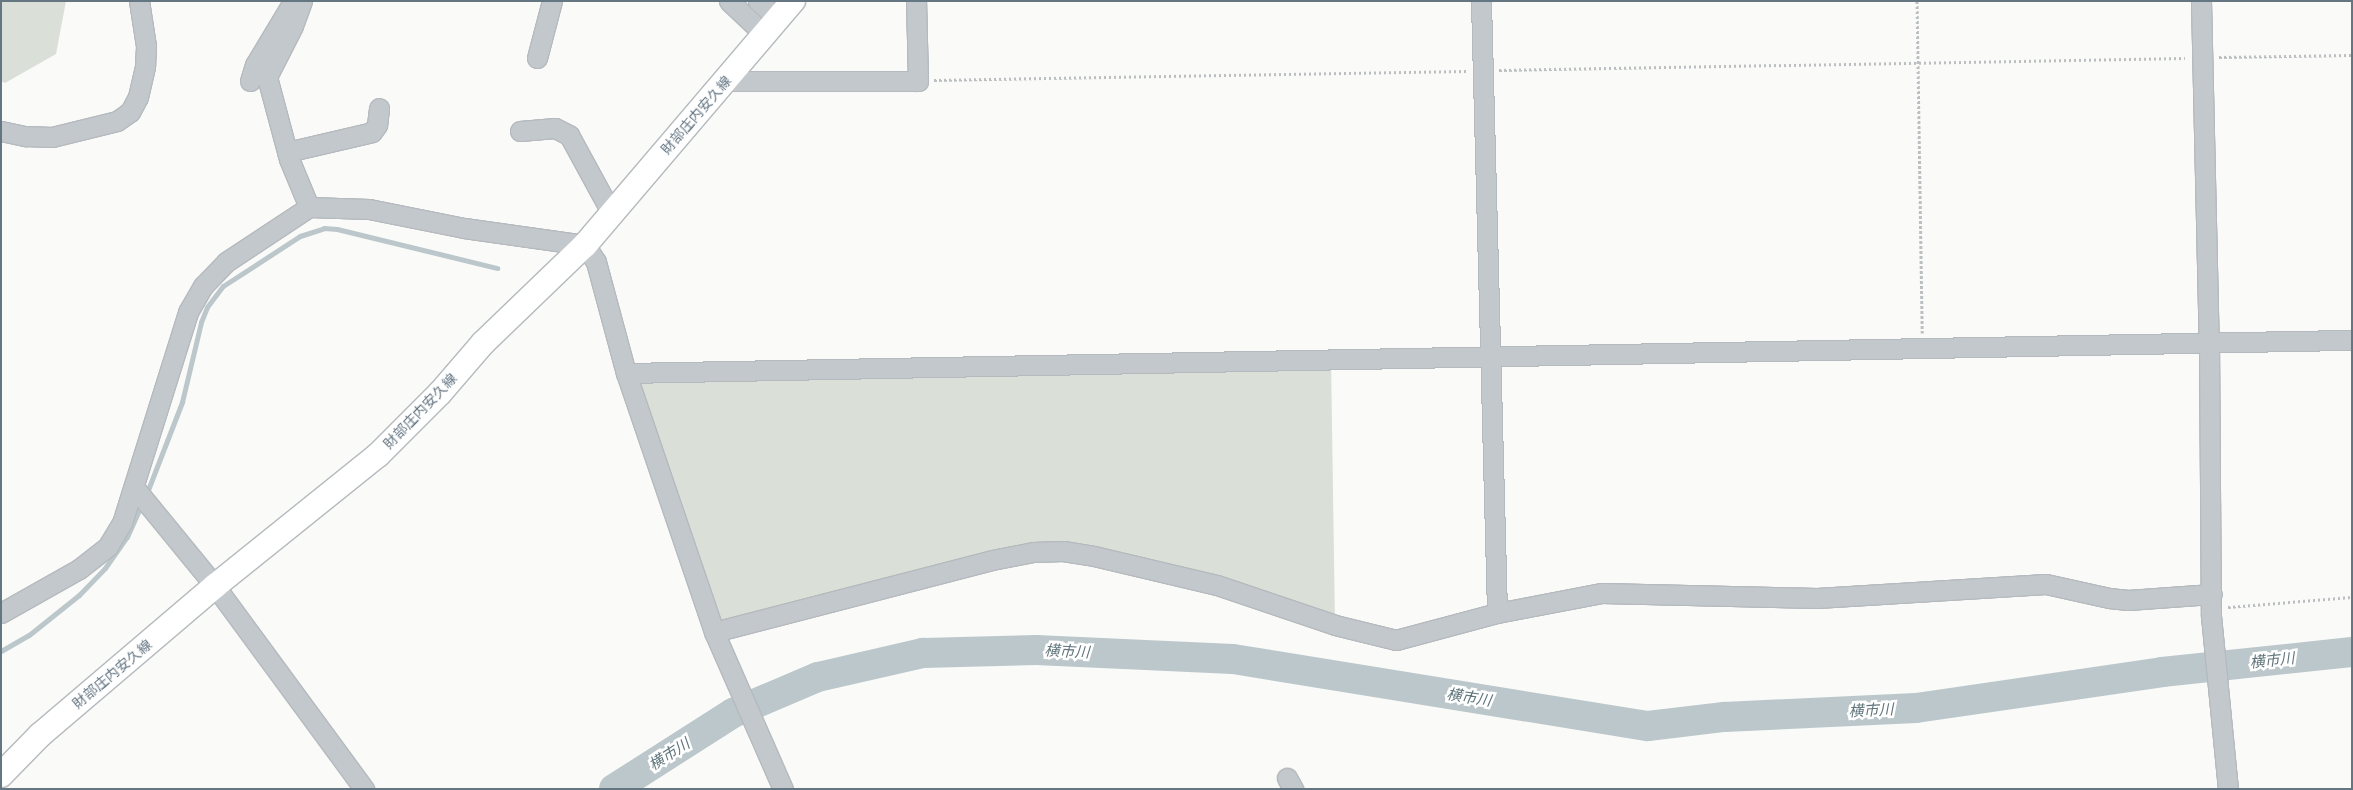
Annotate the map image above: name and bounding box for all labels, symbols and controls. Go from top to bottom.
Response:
street label: 財部庄内安久線 [658,73,734,157]
street label: 財部庄内安久線 [380,370,460,452]
street label: 財部庄内安久線 [69,636,155,712]
water label: 横市川 [1044,641,1090,661]
water label: 横市川 [2249,649,2295,671]
water label: 横市川 [1445,685,1493,709]
water label: 横市川 [1848,700,1894,720]
water label: 横市川 [645,734,693,774]

